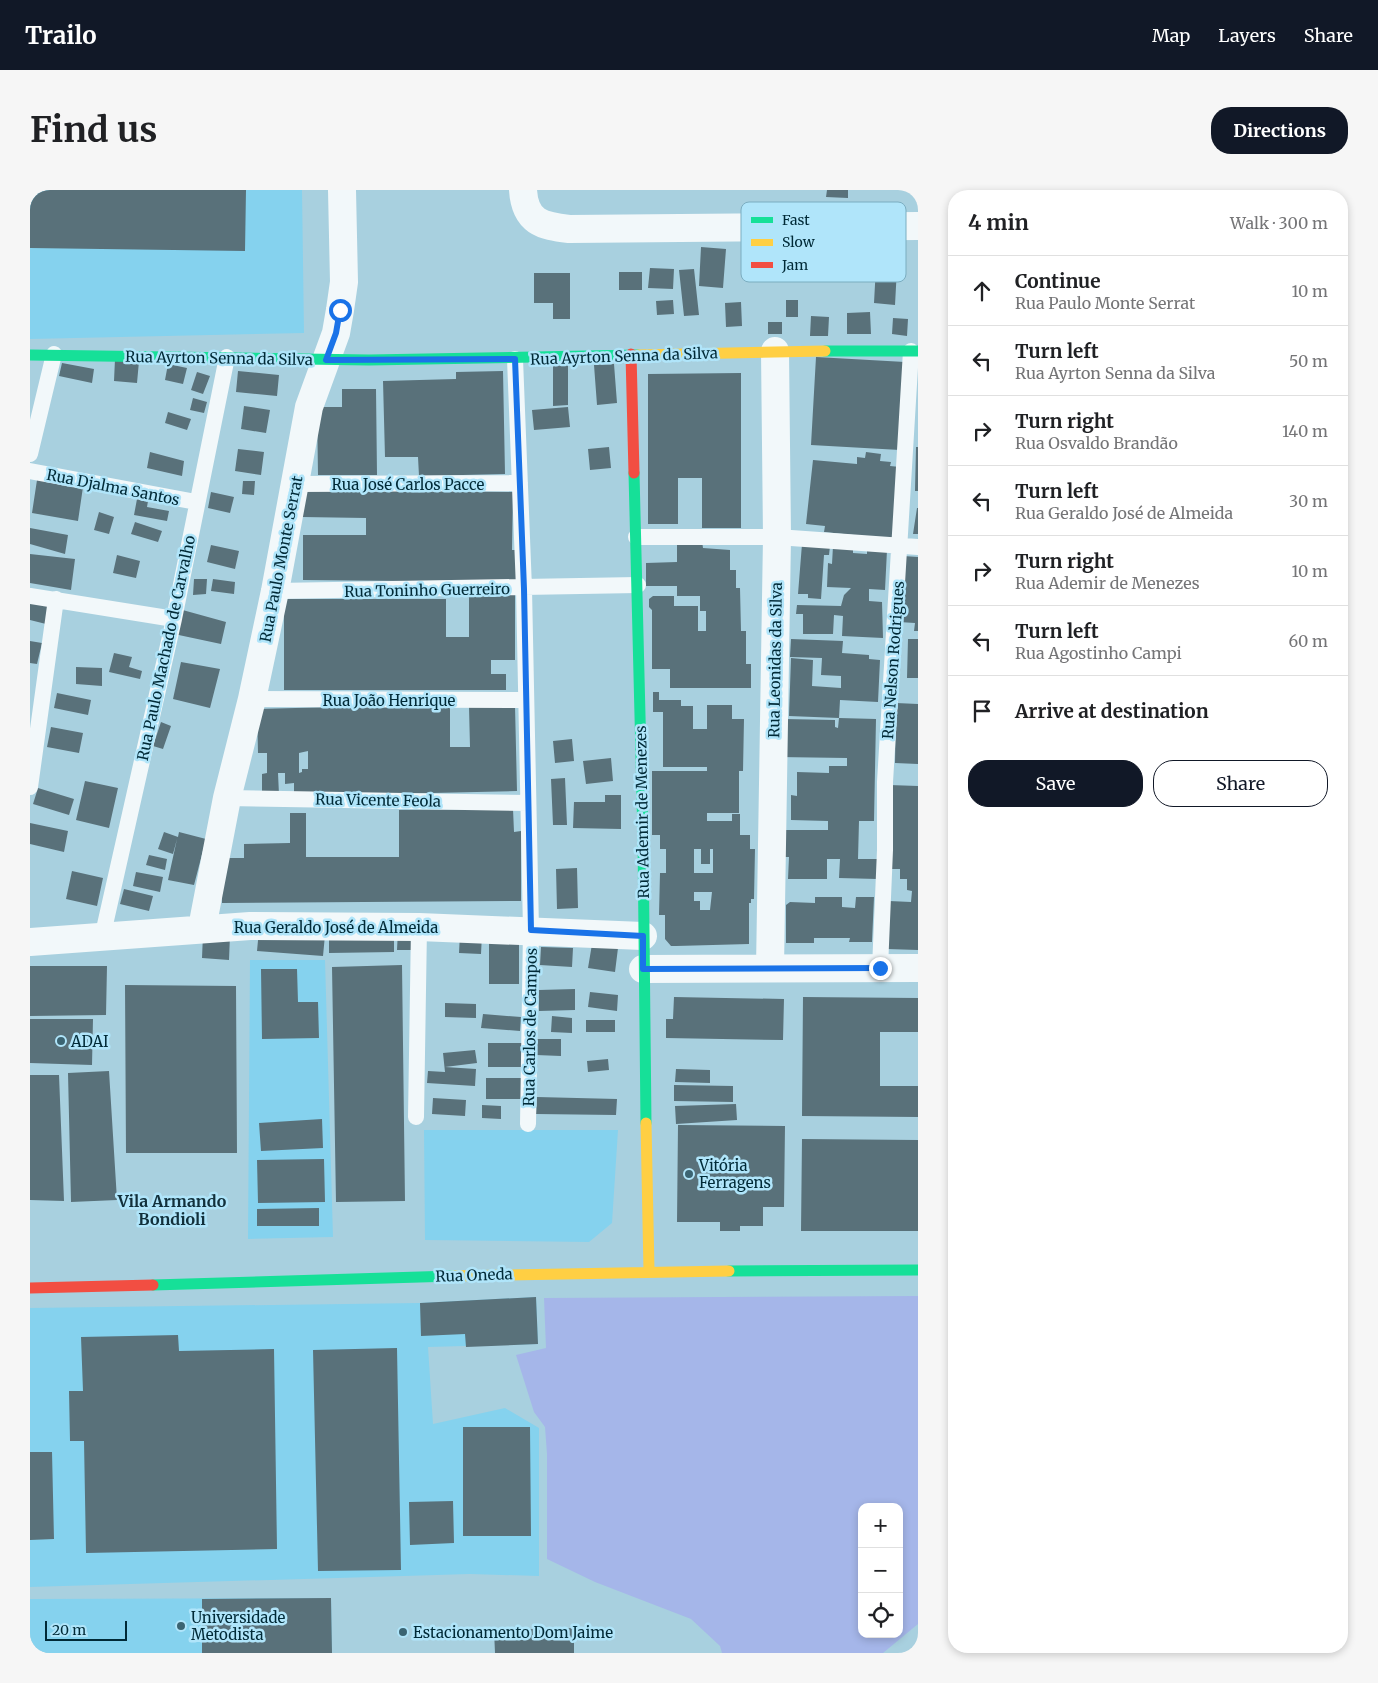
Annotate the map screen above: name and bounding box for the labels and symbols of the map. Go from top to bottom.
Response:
legend [741,202,906,282]
text: Fast [782,211,810,229]
text: Slow [782,233,815,251]
text: Jam [781,256,808,274]
route start [329,299,352,322]
street label: Rua Ayrton Senna da Silva [530,343,718,369]
street label: Rua Ayrton Senna da Silva [125,347,313,369]
street label: Rua Djalma Santos [45,465,181,509]
street label: Rua Paulo Monte Serrat [256,474,306,644]
street label: Rua José Carlos Pacce [332,475,485,494]
street label: Rua Paulo Machado de Carvalho [133,533,199,762]
street label: Rua Toninho Guerreiro [344,579,510,601]
street label: Rua Nelson Rodrigues [878,580,908,740]
street label: Rua Leonidas da Silva [764,582,786,738]
street label: Rua João Henrique [323,691,456,710]
street label: Rua Ademir de Menezes [631,725,653,899]
street label: Rua Vicente Feola [315,789,441,811]
street label: Rua Geraldo José de Almeida [234,918,438,937]
street label: Rua Carlos de Campos [519,948,541,1106]
route end [869,957,892,980]
place label: ADAI [70,1032,109,1051]
marker: ADAI [55,1035,67,1047]
place label: Vitória Ferragens [698,1156,771,1192]
marker: Vitória Ferragens [683,1168,695,1180]
district label: Vila Armando Bondioli [117,1191,227,1229]
street label: Rua Oneda [435,1264,513,1286]
place label: Universidade Metodista [191,1608,286,1644]
scale bar [45,1618,128,1641]
marker: Universidade Metodista [175,1620,187,1632]
place label: Estacionamento Dom Jaime [413,1623,613,1642]
marker: Estacionamento Dom Jaime [397,1626,409,1638]

